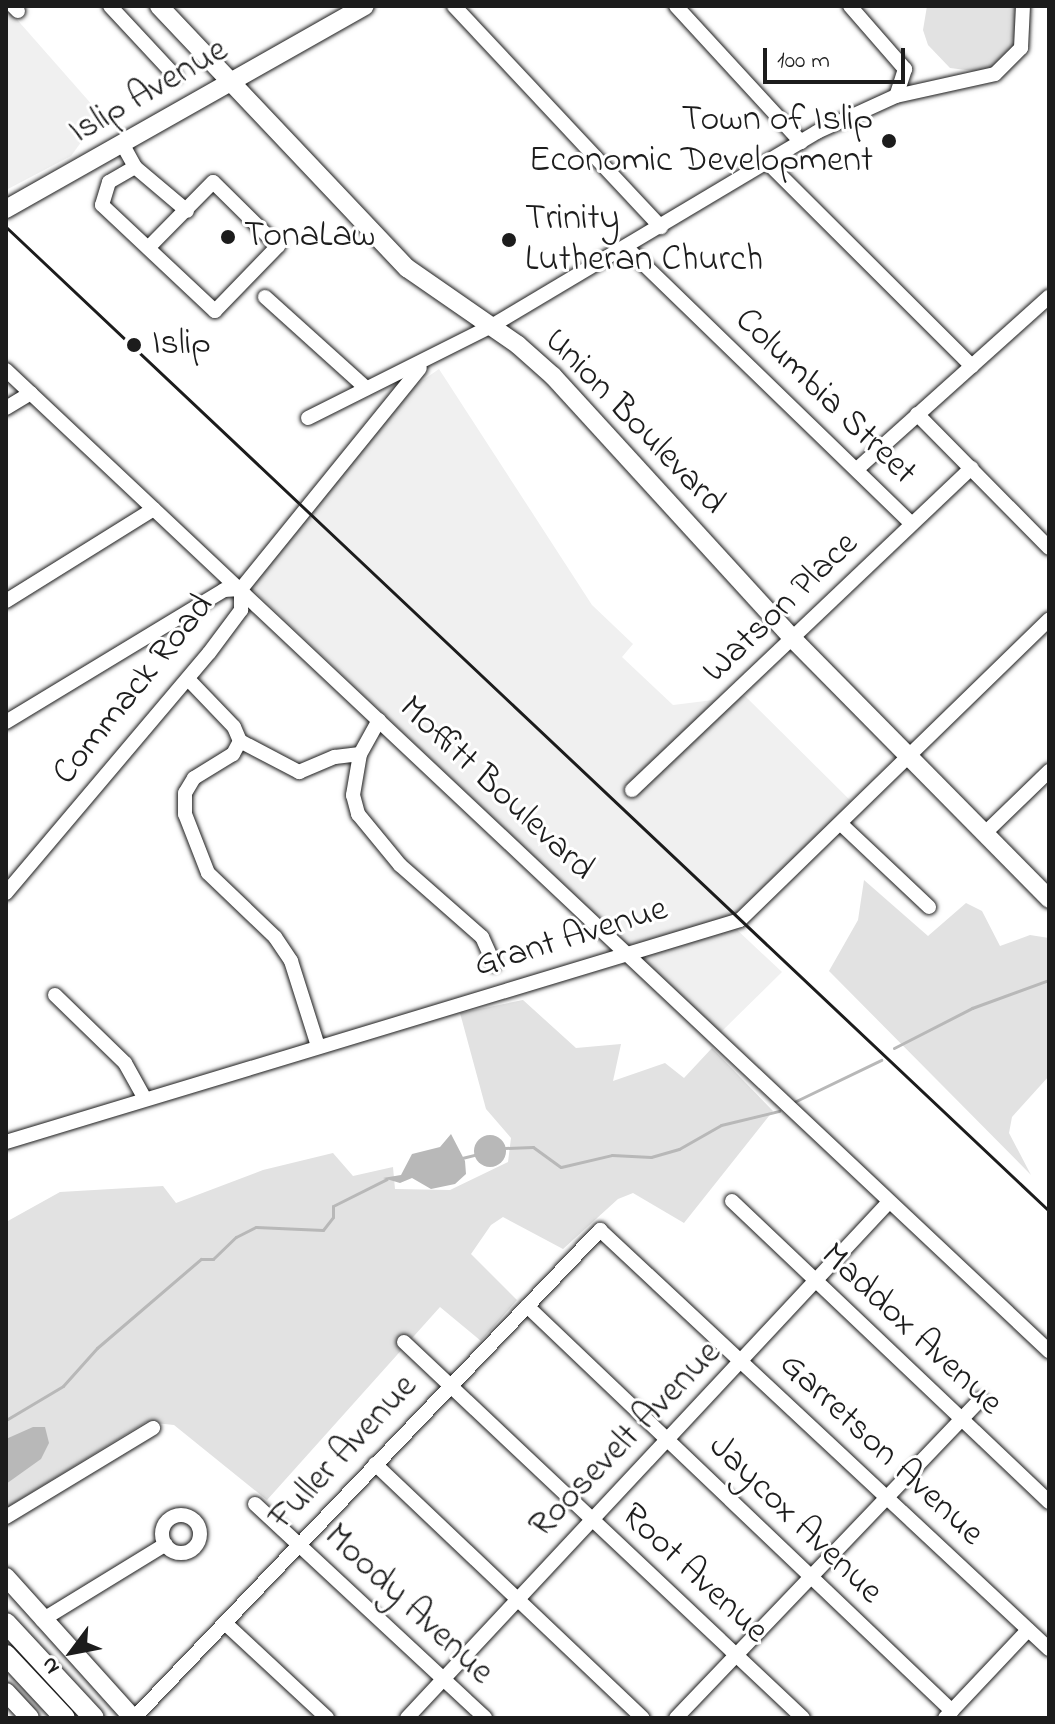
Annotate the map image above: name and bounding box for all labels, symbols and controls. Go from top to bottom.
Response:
street label: Islip Avenue [62,29,236,155]
scale bar [767,32,909,82]
text: 100 m [777,44,830,79]
place label: Town of Islip Economic Development [529,98,873,183]
marker: Town of Islip Economic Development [880,132,898,150]
place label: Trinity Lutheran Church [525,197,763,282]
place label: TonaLaw [244,215,375,259]
marker: TonaLaw [219,228,237,246]
marker: Trinity Lutheran Church [500,231,518,249]
street label: Columbia Street [725,299,925,495]
street label: Union Boulevard [534,320,734,524]
place label: Islip [152,323,211,367]
marker: Islip [123,334,145,356]
street label: Watson Place [694,523,868,693]
street label: Commack Road [44,586,224,794]
street label: Moffitt Boulevard [389,687,603,891]
street label: Grant Avenue [469,888,673,988]
street label: Maddox Avenue [811,1235,1011,1425]
street label: Roosevelt Avenue [521,1332,731,1548]
street label: Garretson Avenue [770,1344,992,1556]
street label: Fuller Avenue [261,1366,427,1540]
street label: Jaycox Avenue [699,1426,891,1614]
street label: Root Avenue [611,1495,777,1653]
street label: Moody Avenue [314,1515,502,1695]
north arrow [32,1612,112,1692]
text: N [34,1650,69,1680]

